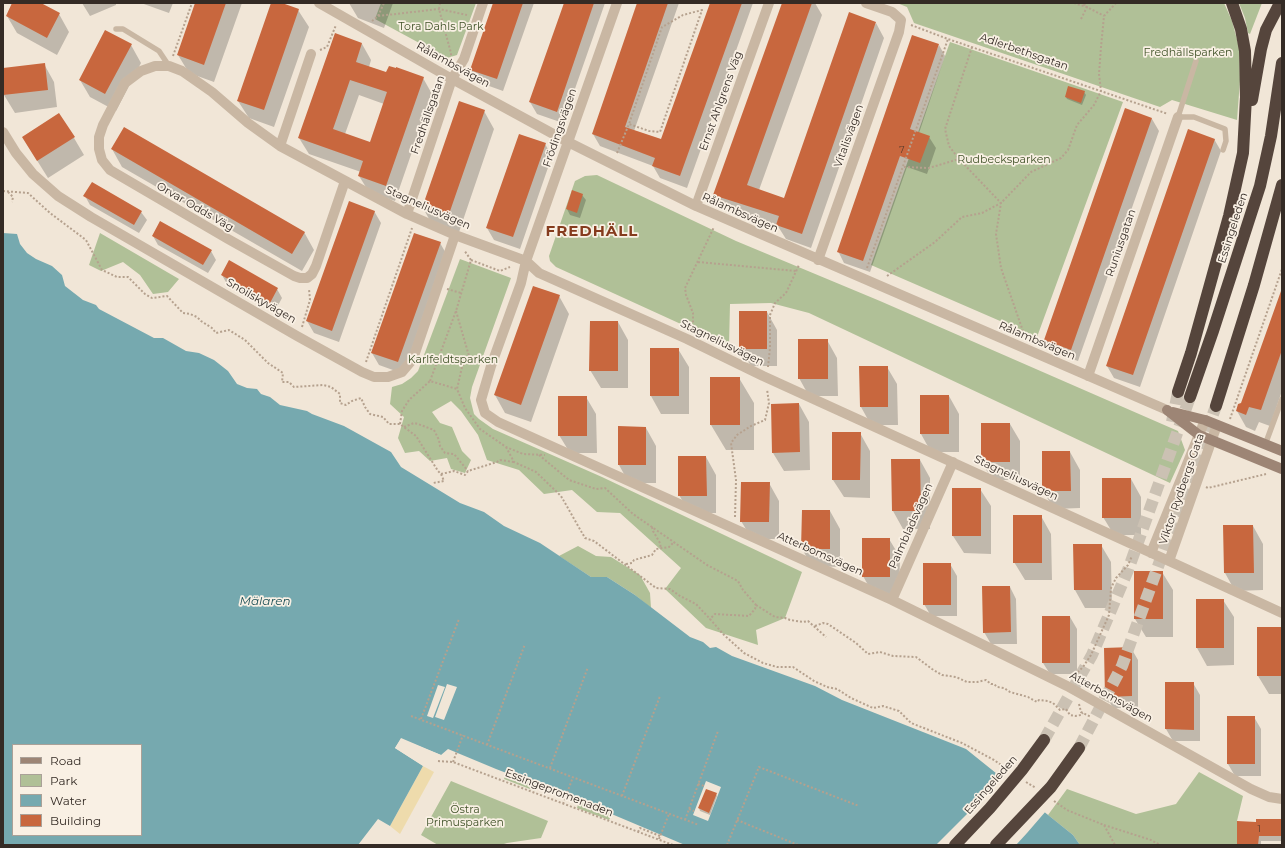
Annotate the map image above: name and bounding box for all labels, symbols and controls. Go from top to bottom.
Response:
park label: Tora Dahls Park [398,20,484,34]
street label: Adlerbethsgatan [978,31,1070,73]
street label: Rålambsvägen [414,39,492,91]
park label: Fredhällsparken [1143,46,1233,60]
street label: Ernst Ahlgrens Väg [697,49,745,153]
street label: Fredhällsgatan [408,74,448,156]
street label: Frödingsvägen [540,87,580,169]
street label: Vitalisvägen [831,103,867,169]
house number: 7 [899,145,905,155]
park label: Rudbecksparken [957,153,1051,167]
street label: Orvar Odds Väg [154,180,236,234]
street label: Stagneliusvägen [384,183,472,233]
street label: Rålambsvägen [700,190,780,236]
street label: Essingeleden [1215,191,1251,265]
street label: Runiusgatan [1103,207,1139,279]
district label: FREDHÄLL [546,223,638,241]
street label: Snoilskyvägen [224,276,298,326]
street label: Stagneliusvägen [678,317,766,369]
street label: Rålambsvägen [997,319,1077,363]
park label: Karlfeldtsparken [408,353,498,367]
street label: Viktor Rydbergs Gata [1157,432,1207,546]
street label: Stagneliusvägen [972,453,1060,503]
street label: Palmbladsvägen [886,481,936,571]
street label: Atterbomsvägen [775,529,865,579]
water label: Mälaren [240,594,290,608]
street label: Atterbomsvägen [1067,669,1155,725]
legend [12,744,142,836]
text: Road [50,753,81,768]
street label: Essingeleden [962,753,1020,817]
street label: Essingepromenaden [503,766,615,820]
text: Park [50,773,77,788]
text: Water [50,793,86,808]
park label: Östra Primusparken [426,803,504,829]
text: Building [50,813,101,828]
house number: 1 [1257,824,1261,834]

